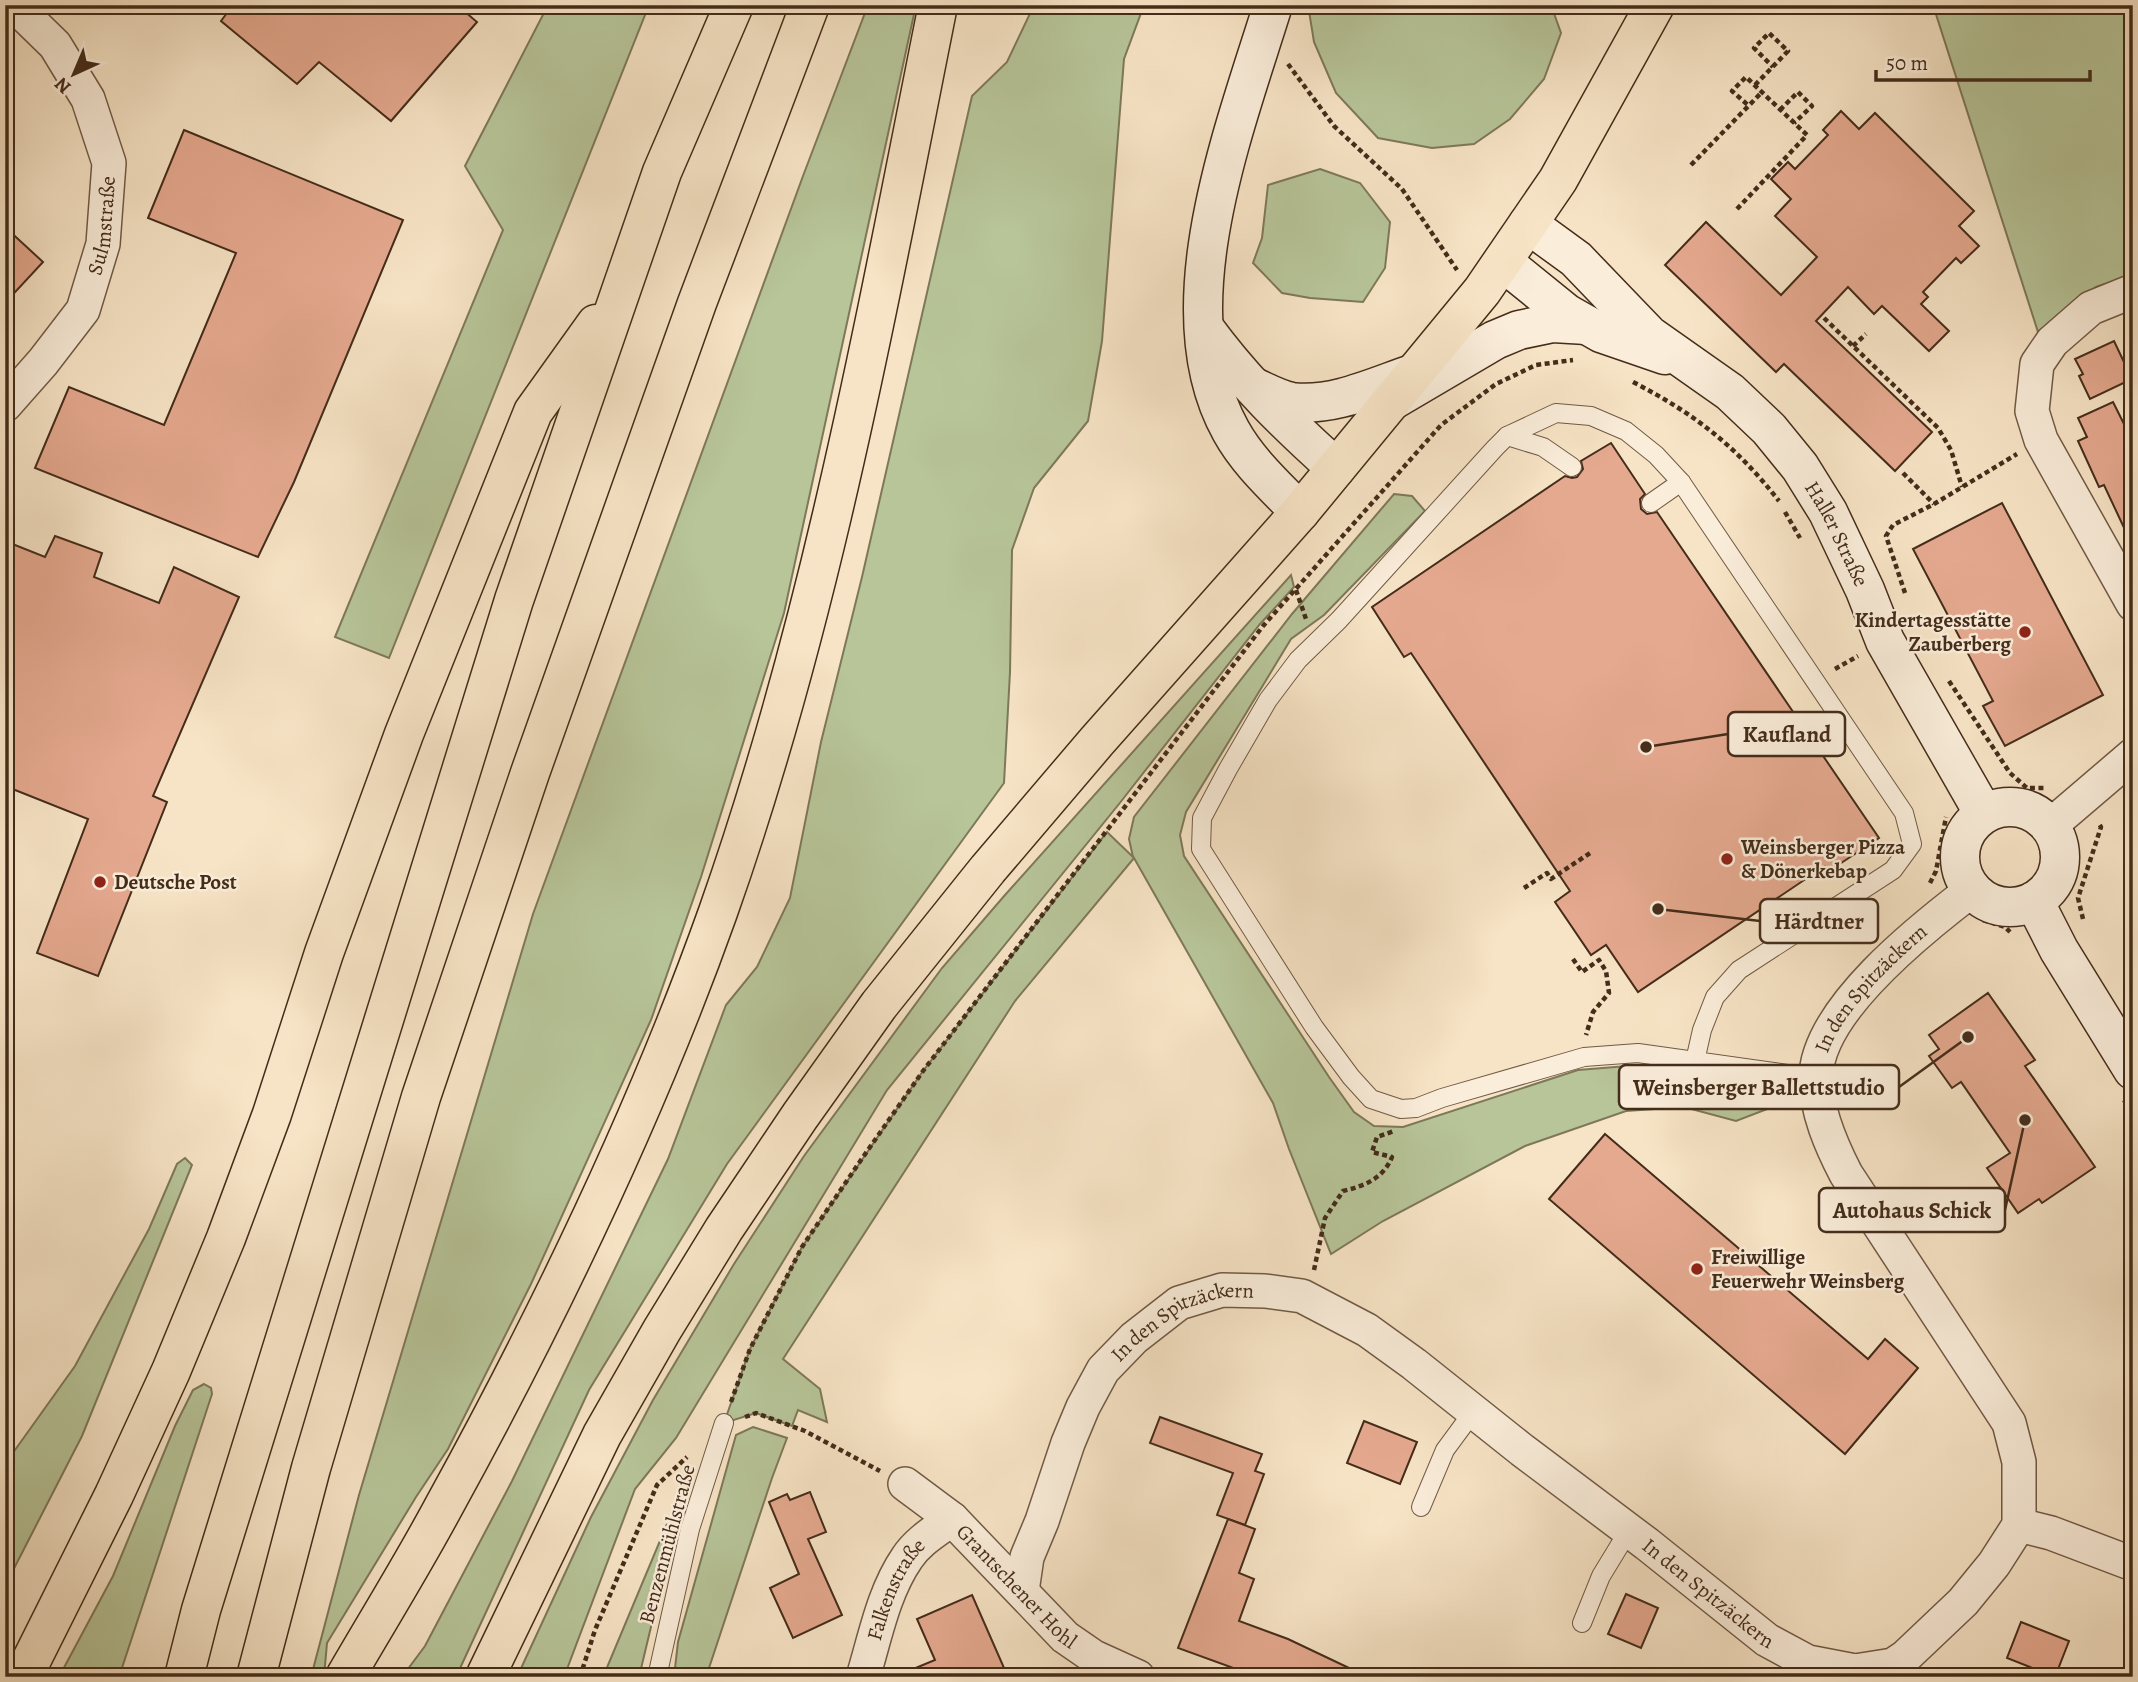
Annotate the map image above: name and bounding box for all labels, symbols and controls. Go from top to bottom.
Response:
north arrow [38,38,108,108]
scale bar [1876,38,2089,82]
text: 50 m [1886,49,1928,77]
text: N [49,71,77,100]
street label: Sulmstraße [80,175,122,279]
street label: Haller Straße [1798,476,1875,591]
place label: Kindertagesstätte Zauberberg [1855,606,2011,658]
marker: Kindertagesstätte Zauberberg [2017,624,2033,640]
callout: Kaufland [1728,712,1845,756]
text: Kaufland [1743,719,1832,750]
place label: Weinsberger Pizza & Dönerkebap [1740,833,1906,885]
marker: Weinsberger Pizza & Dönerkebap [1719,851,1735,867]
place label: Deutsche Post [114,868,237,896]
marker: Deutsche Post [92,874,108,890]
callout: Härdtner [1760,899,1878,943]
text: Härdtner [1774,906,1865,937]
street label: In den Spitzäckern [1808,918,1933,1057]
callout: Weinsberger Ballettstudio [1619,1065,1899,1109]
text: Weinsberger Ballettstudio [1632,1072,1885,1103]
callout: Autohaus Schick [1819,1188,2005,1232]
text: Autohaus Schick [1832,1195,1991,1226]
place label: Freiwillige Feuerwehr Weinsberg [1711,1243,1904,1295]
marker: Freiwillige Feuerwehr Weinsberg [1689,1261,1705,1277]
street label: In den Spitzäckern [1104,1275,1254,1368]
street label: Benzenmühlstraße [632,1461,702,1627]
street label: Grantschener Hohl [950,1518,1082,1655]
street label: Falkenstraße [860,1532,931,1644]
street label: In den Spitzäckern [1636,1532,1779,1655]

